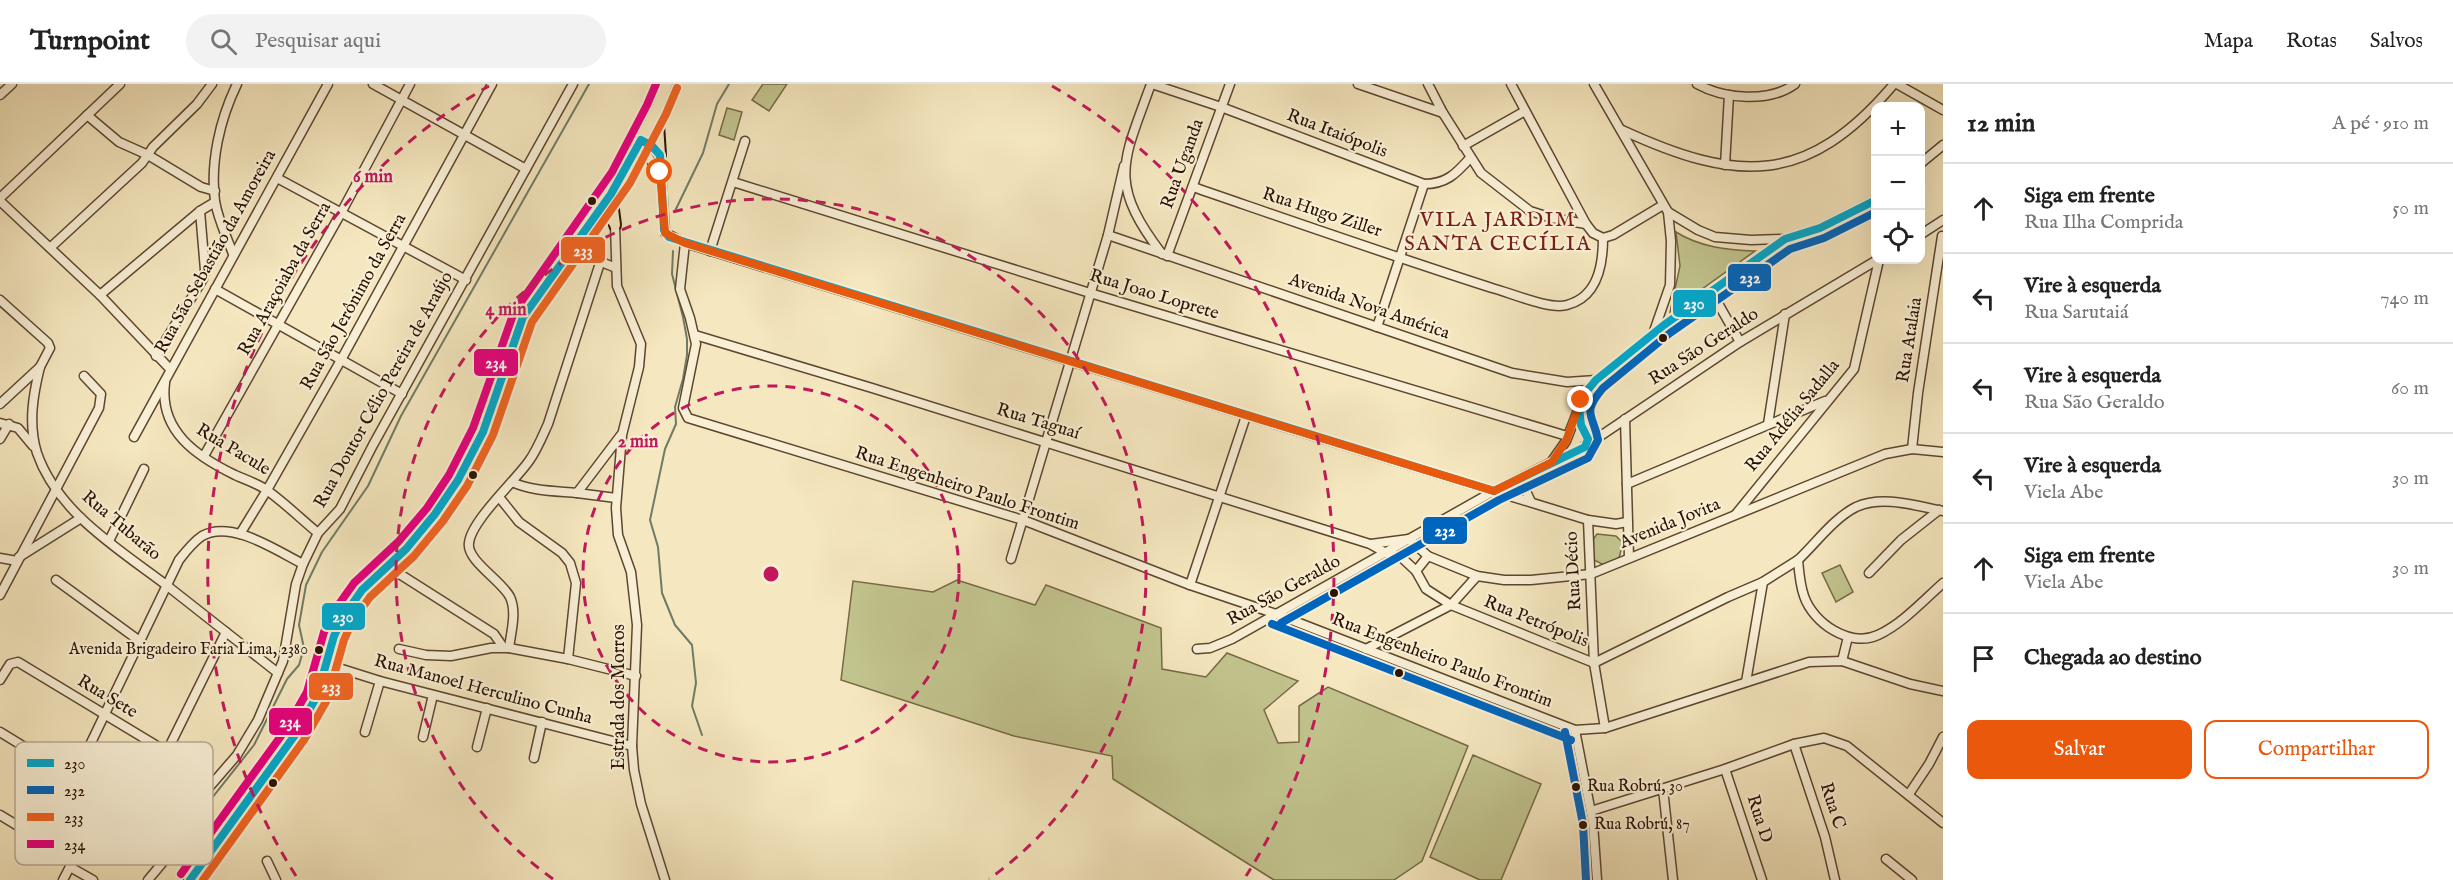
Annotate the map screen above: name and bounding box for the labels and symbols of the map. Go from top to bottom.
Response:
street label: Rua Itaiópolis [1283,104,1391,164]
street label: Rua Uganda [1156,116,1210,212]
street label: Rua São Sebastião da Amoreira [150,146,282,358]
route start [646,158,672,184]
text: 6 min [353,166,393,189]
street label: Rua Hugo Ziller [1259,183,1385,243]
unlabelled marker [586,195,598,207]
street label: Rua Araçoiaba da Serra [233,198,337,360]
district label: VILA JARDIM SANTA CECÍLIA [1404,207,1592,258]
street label: Rua São Jerônimo da Serra [296,209,412,394]
line badge: 233 [560,236,606,264]
text: 233 [573,242,593,262]
line badge: 232 [1727,263,1772,292]
street label: Rua Joao Loprete [1086,264,1222,326]
street label: Rua Doutor Célio Pereira de Araújo [309,267,459,512]
street label: Avenida Nova América [1284,268,1453,345]
text: 232 [1740,269,1761,289]
line badge: 230 [1672,289,1717,318]
text: 230 [1683,295,1705,315]
street label: Rua Atalaia [1892,295,1928,384]
text: 4 min [485,299,527,322]
street label: Rua São Geraldo [1645,303,1764,391]
unlabelled marker [1657,332,1669,344]
line badge: 234 [473,348,519,377]
text: 234 [485,354,508,374]
street label: Rua Adélia Sadalla [1741,355,1846,477]
route end [1567,386,1593,412]
street label: Rua Taguaí [994,398,1084,446]
street label: Rua Pacule [192,419,274,481]
text: 2 min [618,431,659,454]
street label: Rua Engenheiro Paulo Frontim [852,442,1082,536]
unlabelled marker [467,469,479,481]
street label: Rua Tubarão [76,486,166,566]
street label: Avenida Jovita [1615,493,1724,555]
line badge: 232 [1422,516,1468,545]
text: 232 [1435,522,1456,542]
street label: Rua Décio [1560,530,1588,611]
street label: Rua São Geraldo [1223,550,1345,632]
centre of rings [761,564,781,584]
unlabelled marker [1328,587,1340,599]
street label: Rua Petrópolis [1480,591,1592,653]
line badge: 230 [321,602,366,631]
text: 230 [332,608,354,628]
street label: Rua Engenheiro Paulo Frontim [1328,608,1556,714]
street label: Estrada dos Morros [608,624,631,770]
place label: Avenida Brigadeiro Faria Lima, 2380 [68,640,308,660]
marker: Avenida Brigadeiro Faria Lima, 2380 [313,644,325,656]
street label: Rua Manoel Herculino Cunha [371,650,595,730]
unlabelled marker [1393,667,1405,679]
street label: Rua Sete [73,670,141,724]
line badge: 233 [308,672,354,701]
text: 233 [321,678,341,698]
line badge: 234 [268,707,313,736]
text: 234 [279,713,302,733]
legend [15,742,213,865]
text: 230 [64,755,85,775]
unlabelled marker [267,777,279,789]
place label: Rua Robrú, 30 [1587,777,1683,797]
street label: Rua C [1814,780,1850,832]
marker: Rua Robrú, 30 [1570,781,1582,793]
text: 232 [64,782,85,802]
street label: Rua D [1740,792,1778,846]
text: 233 [64,809,83,829]
place label: Rua Robrú, 87 [1594,815,1690,835]
marker: Rua Robrú, 87 [1577,819,1589,831]
text: 234 [64,836,85,856]

